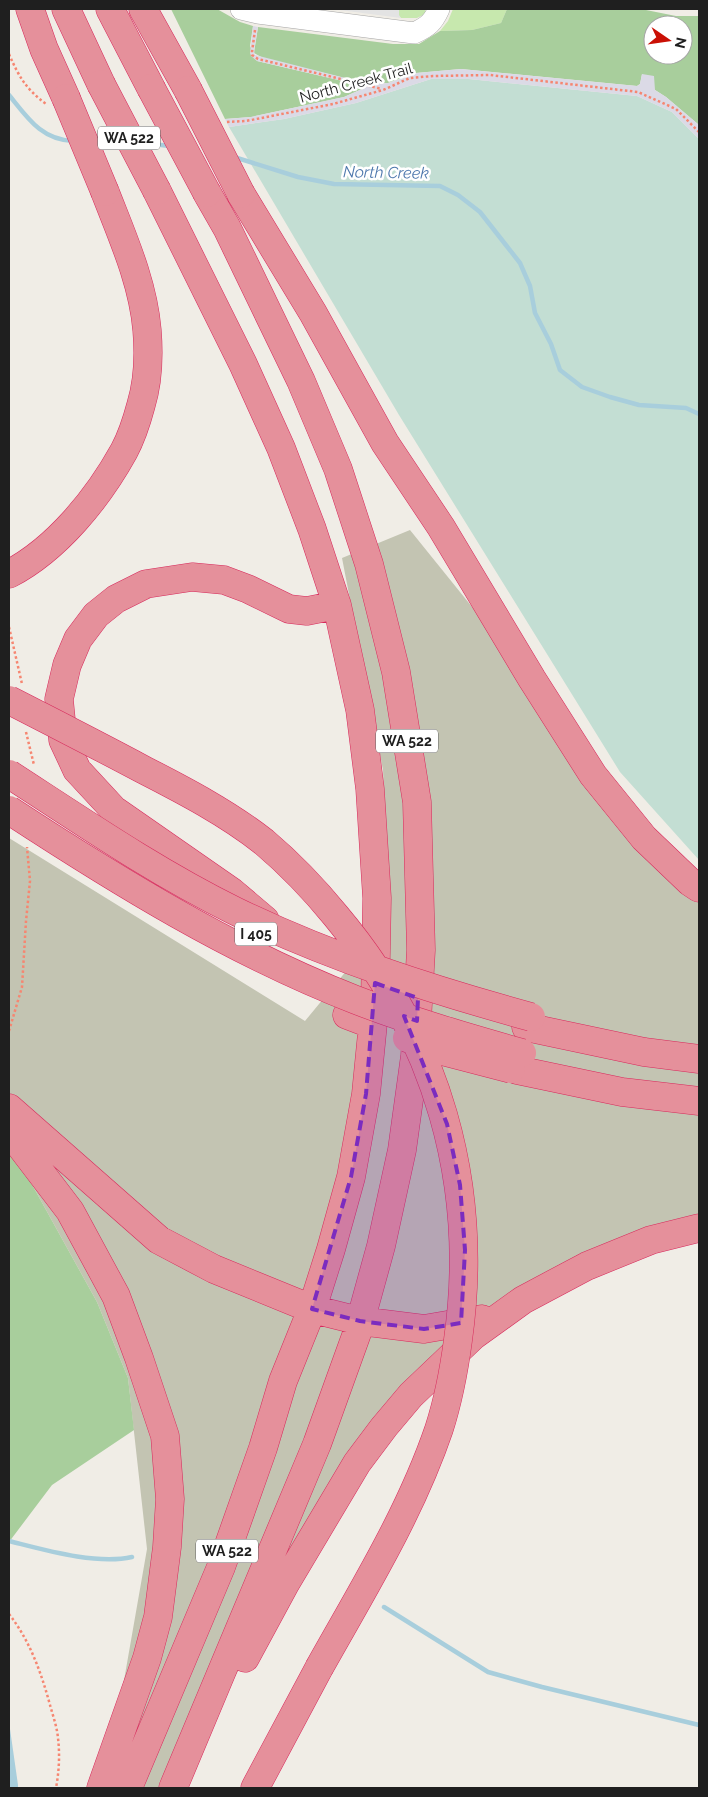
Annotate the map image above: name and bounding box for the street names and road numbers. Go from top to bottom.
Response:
street label: North Creek Trail [298,59,415,107]
road number: WA 522 [98,126,160,150]
road number: WA 522 [376,729,438,752]
road number: I 405 [235,922,277,946]
road number: WA 522 [196,1540,258,1562]

